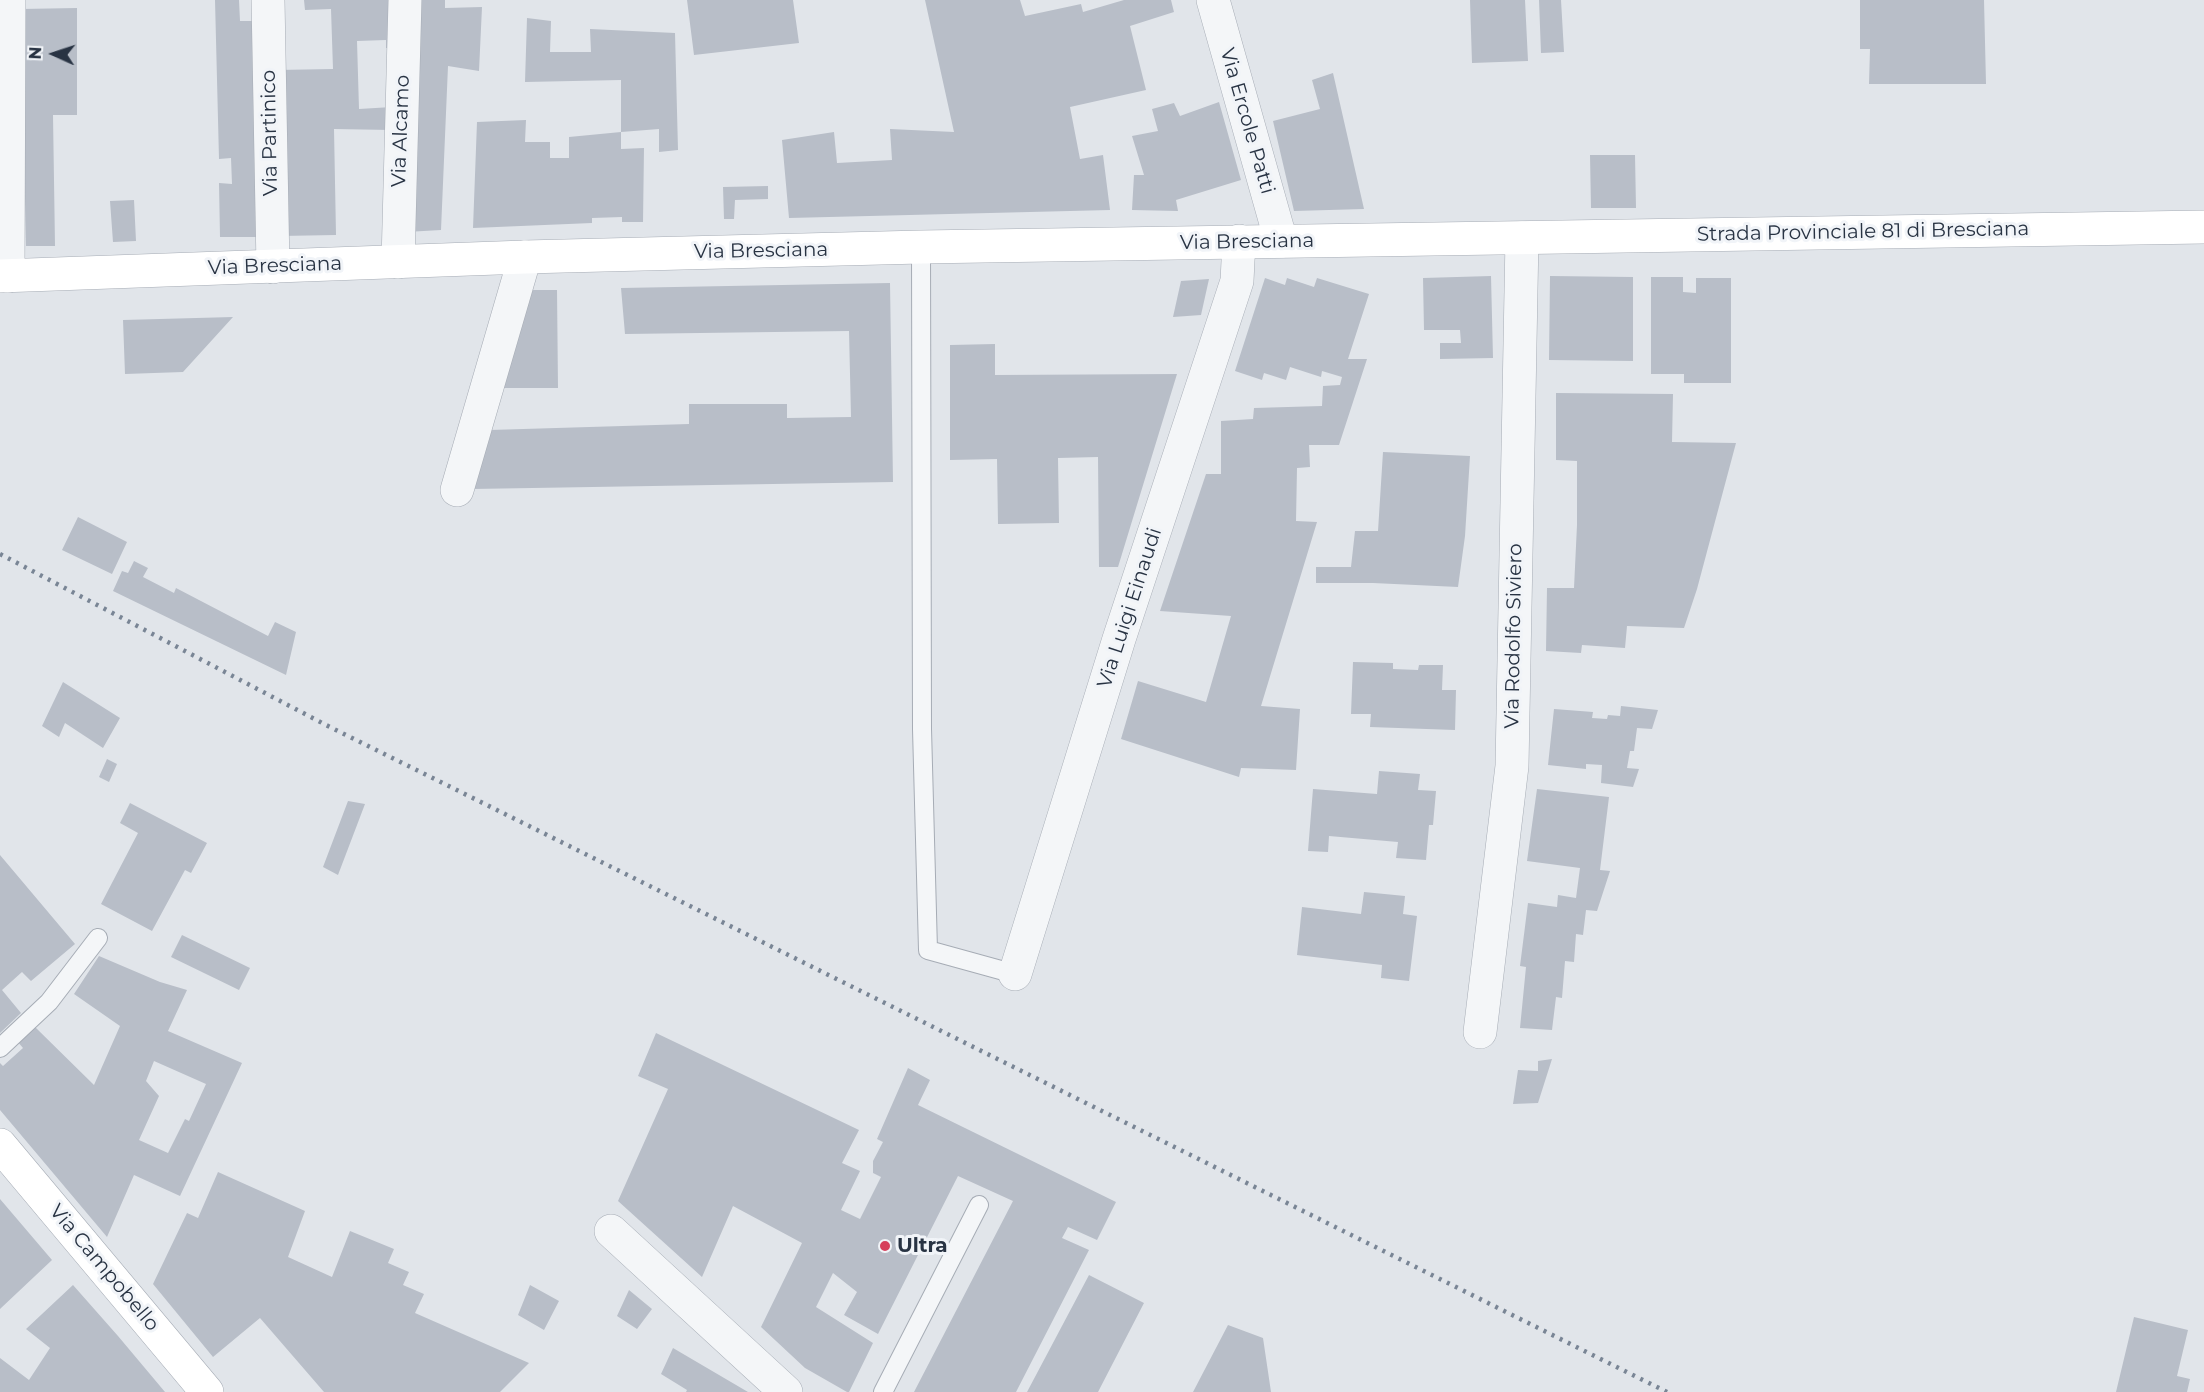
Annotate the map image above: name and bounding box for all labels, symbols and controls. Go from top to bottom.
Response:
north arrow [24,24,84,84]
street label: Via Ercole Patti [1215,45,1279,197]
text: N [26,46,45,60]
street label: Via Partinico [257,70,283,196]
street label: Via Alcamo [387,74,415,188]
street label: Strada Provinciale 81 di Bresciana [1697,217,2029,247]
street label: Via Bresciana [1180,229,1314,255]
street label: Via Bresciana [694,238,828,264]
street label: Via Bresciana [207,252,343,280]
street label: Via Luigi Einaudi [1093,525,1167,691]
street label: Via Rodolfo Siviero [1500,543,1528,729]
street label: Via Campobello [44,1200,164,1336]
place label: Ultra [897,1234,948,1258]
marker: Ultra [878,1239,892,1253]

